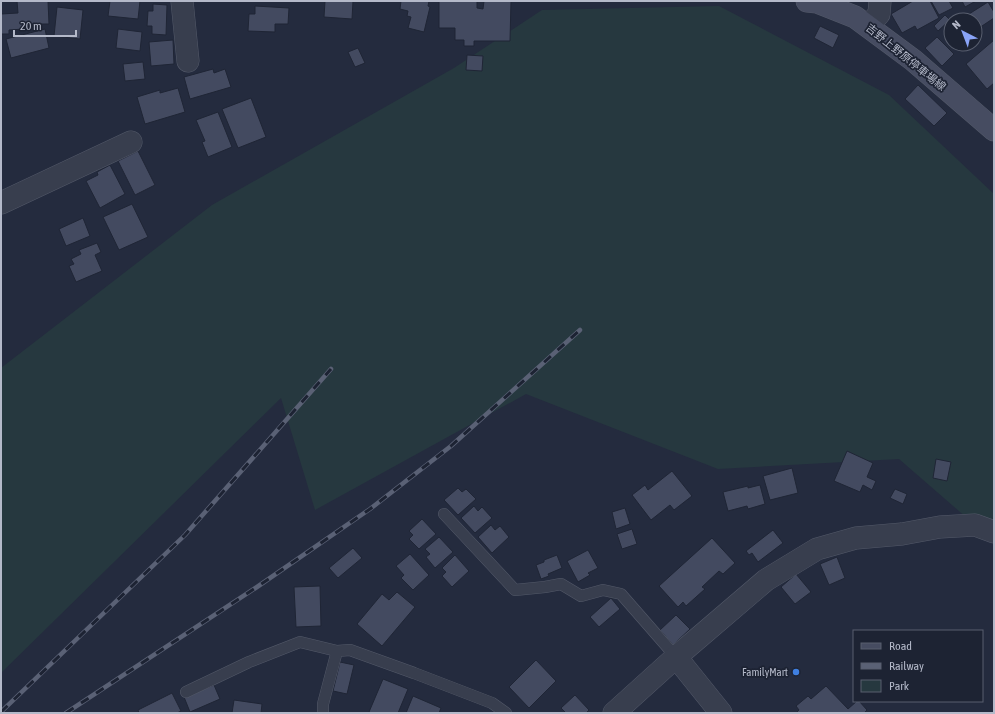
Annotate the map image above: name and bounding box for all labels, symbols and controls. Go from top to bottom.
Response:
scale bar [14,12,76,38]
north arrow [943,12,983,52]
text: N [950,18,963,31]
text: 20 m [20,19,42,33]
street label: 吉野上野原停車場線 [864,21,948,93]
legend [853,630,983,702]
text: Road [889,639,912,653]
text: Railway [889,659,924,673]
place label: FamilyMart [742,666,788,678]
marker: FamilyMart [791,667,801,677]
text: Park [889,679,910,693]

